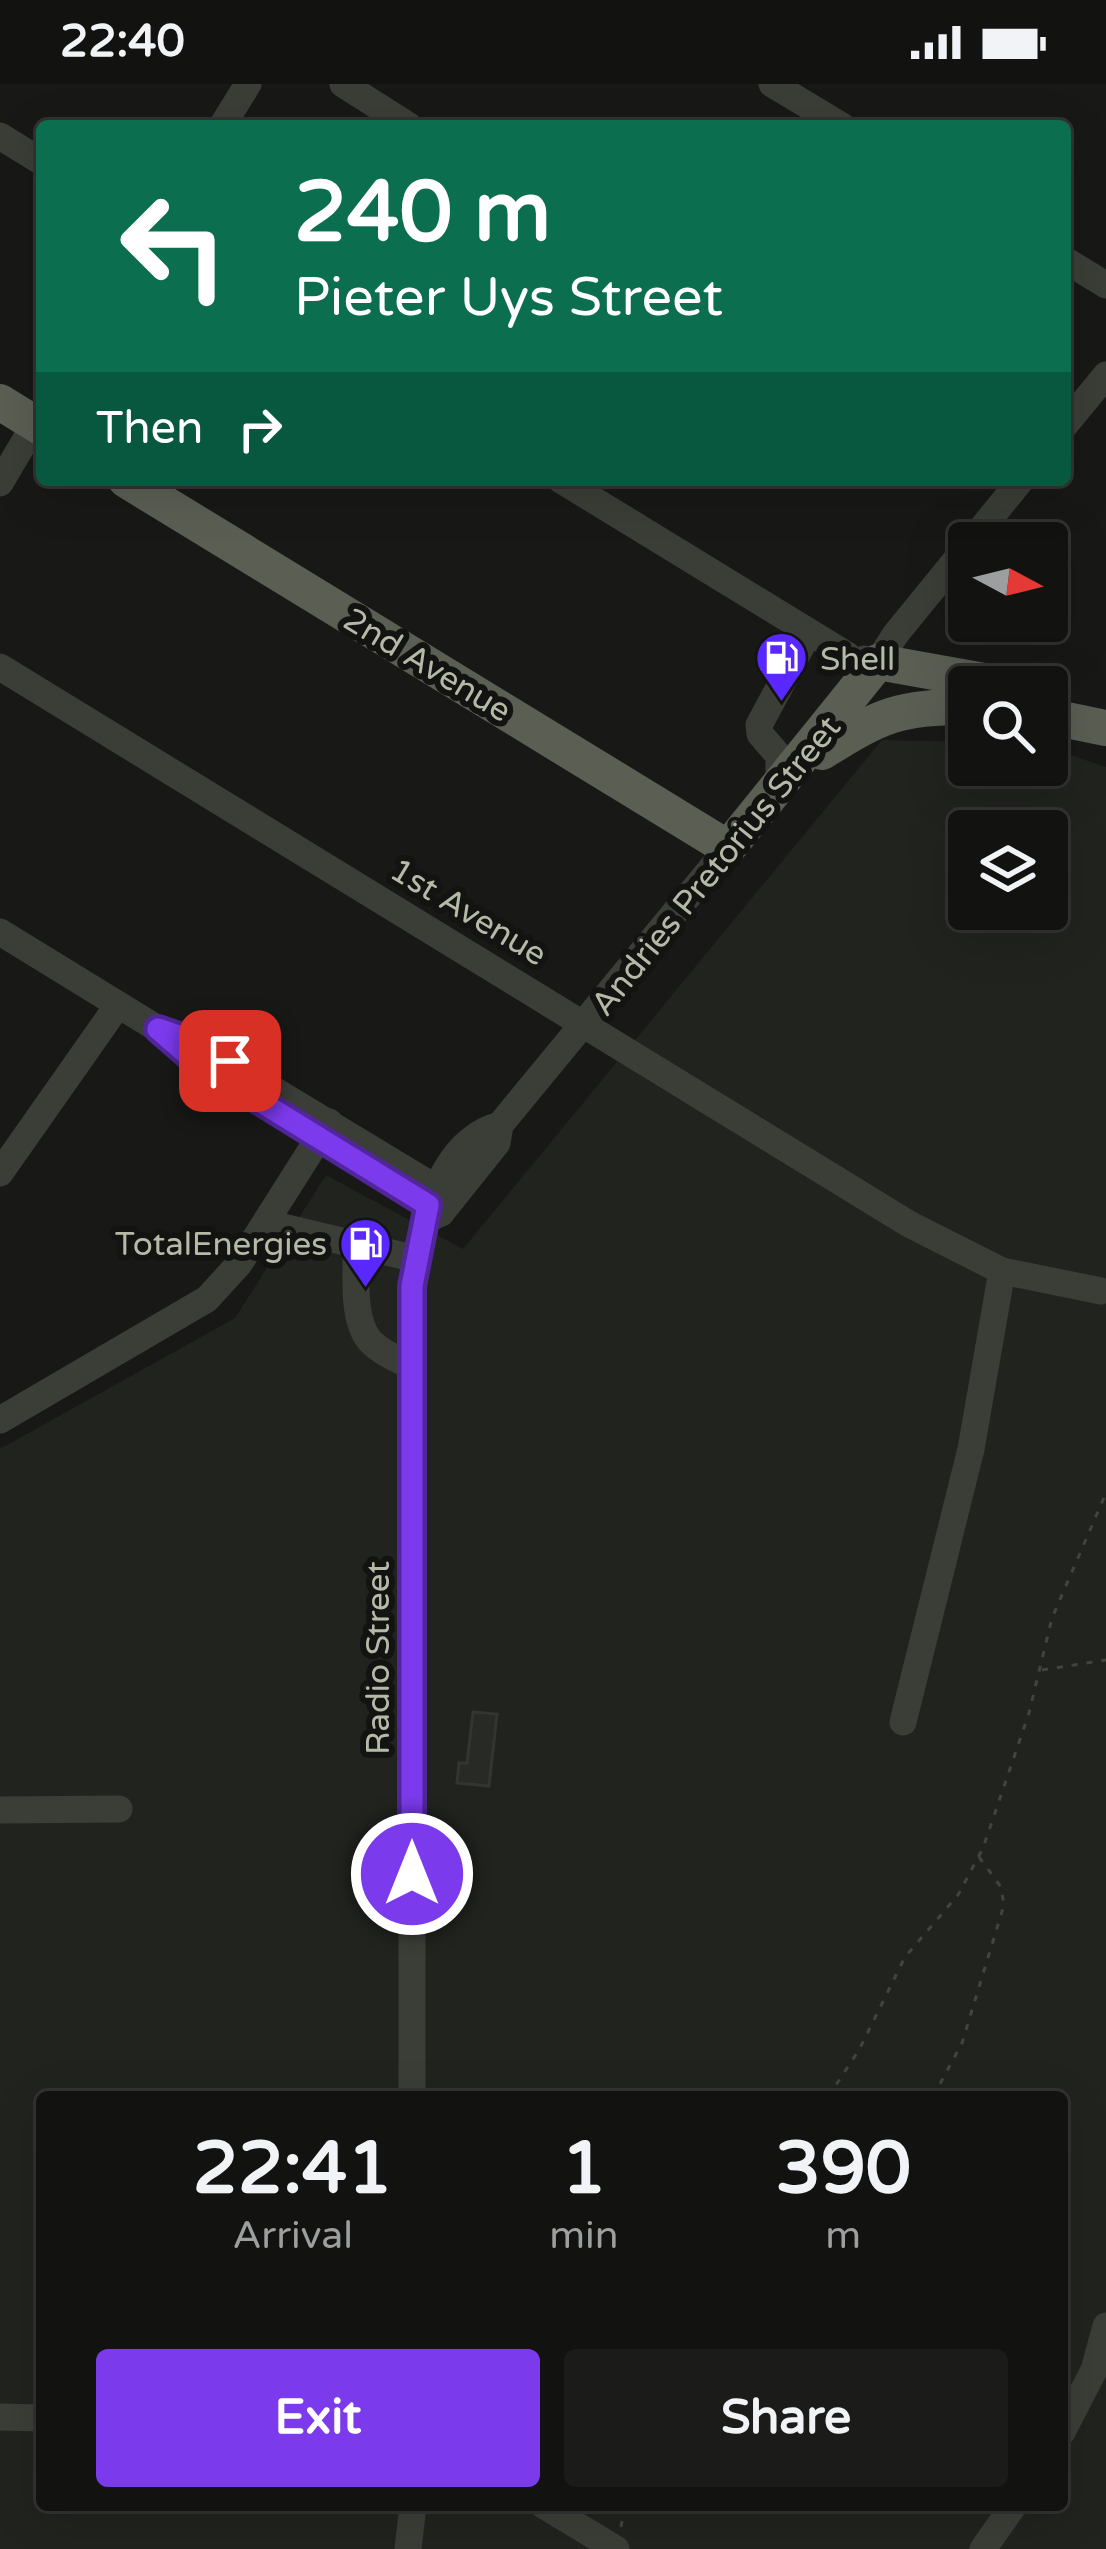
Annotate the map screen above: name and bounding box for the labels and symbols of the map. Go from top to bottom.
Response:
north arrow [948,522,1068,642]
street label: 2nd Avenue [336,600,518,731]
fuel station icon: Shell [753,630,809,704]
place label: Shell [820,640,895,679]
street label: Andries Pretorius Street [583,708,849,1024]
street label: 1st Avenue [383,850,554,974]
pin [179,1010,281,1112]
fuel station icon: TotalEnergies [338,1215,394,1289]
place label: TotalEnergies [115,1225,327,1264]
street label: Radio Street [359,1561,398,1755]
position arrow [349,1811,475,1937]

